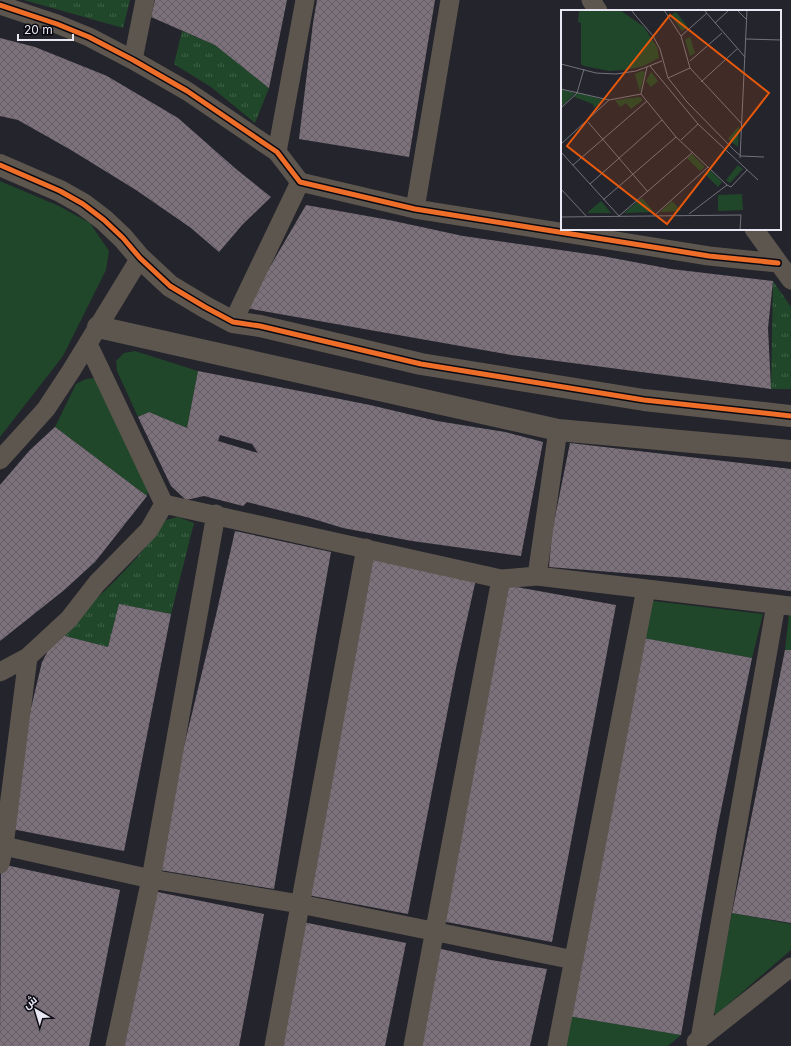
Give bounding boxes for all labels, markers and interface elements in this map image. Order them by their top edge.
inset map [561,10,781,230]
scale bar [18,16,73,42]
text: 20 m [24,22,53,37]
north arrow [16,990,56,1030]
text: ش [20,992,40,1012]

